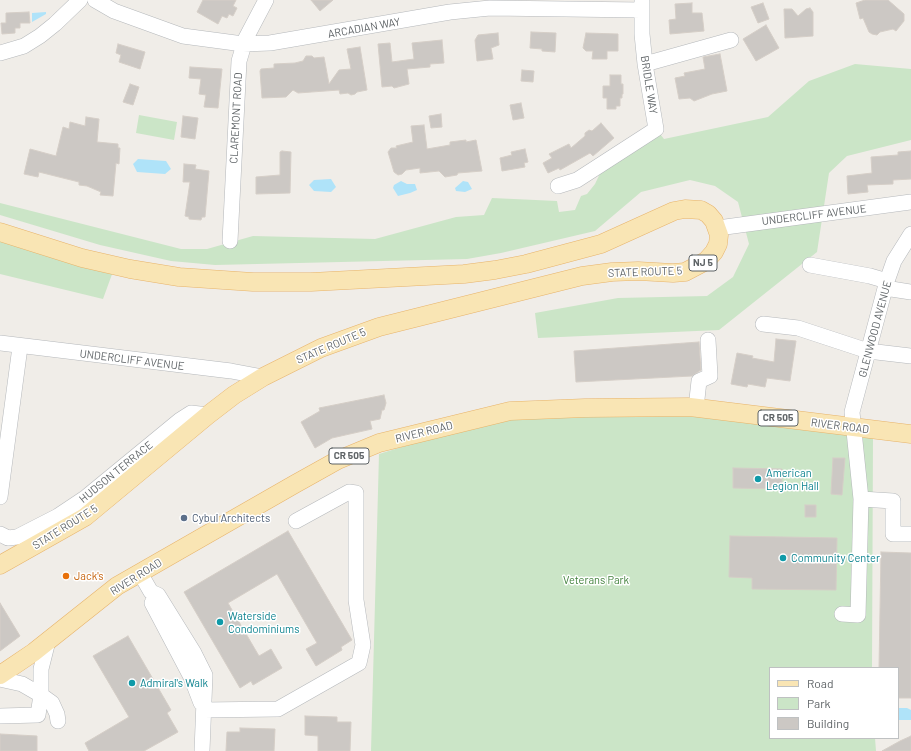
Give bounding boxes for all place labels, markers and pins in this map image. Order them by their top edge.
place label: American Legion Hall [766,466,819,492]
marker: American Legion Hall [753,474,763,484]
place label: Cybul Architects [192,511,270,525]
marker: Cybul Architects [179,513,189,523]
place label: Community Center [791,551,880,565]
marker: Community Center [778,553,788,563]
place label: Jack's [74,569,104,583]
marker: Jack's [61,571,71,581]
place label: Waterside Condominiums [228,609,299,635]
marker: Waterside Condominiums [215,617,225,627]
place label: Admiral's Walk [140,676,208,690]
marker: Admiral's Walk [127,678,137,688]

